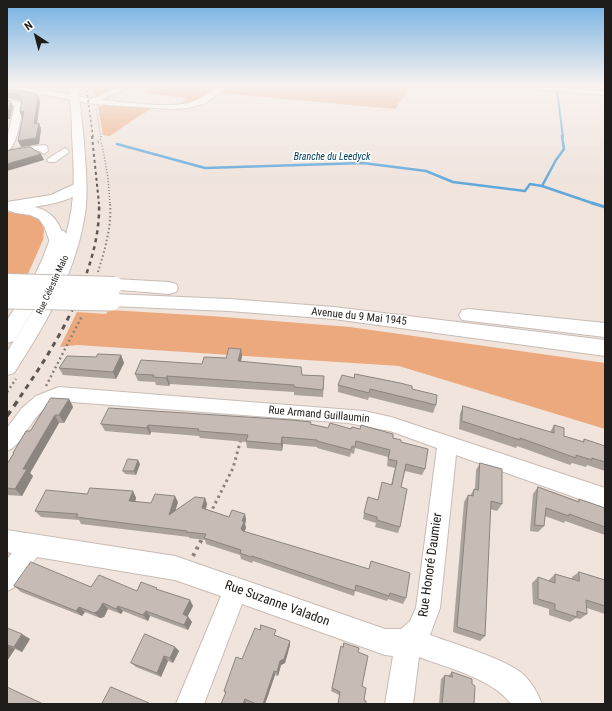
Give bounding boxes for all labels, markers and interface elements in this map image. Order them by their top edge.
north arrow [16,16,56,56]
text: N [22,19,35,33]
water label: Branche du Leedyck [294,151,370,163]
street label: Rue Célestin Malo [35,254,71,316]
street label: Avenue du 9 Mai 1945 [311,305,407,329]
street label: Rue Armand Guillaumin [268,404,370,426]
street label: Rue Honoré Daumier [416,512,446,618]
street label: Rue Suzanne Valadon [222,578,332,630]

